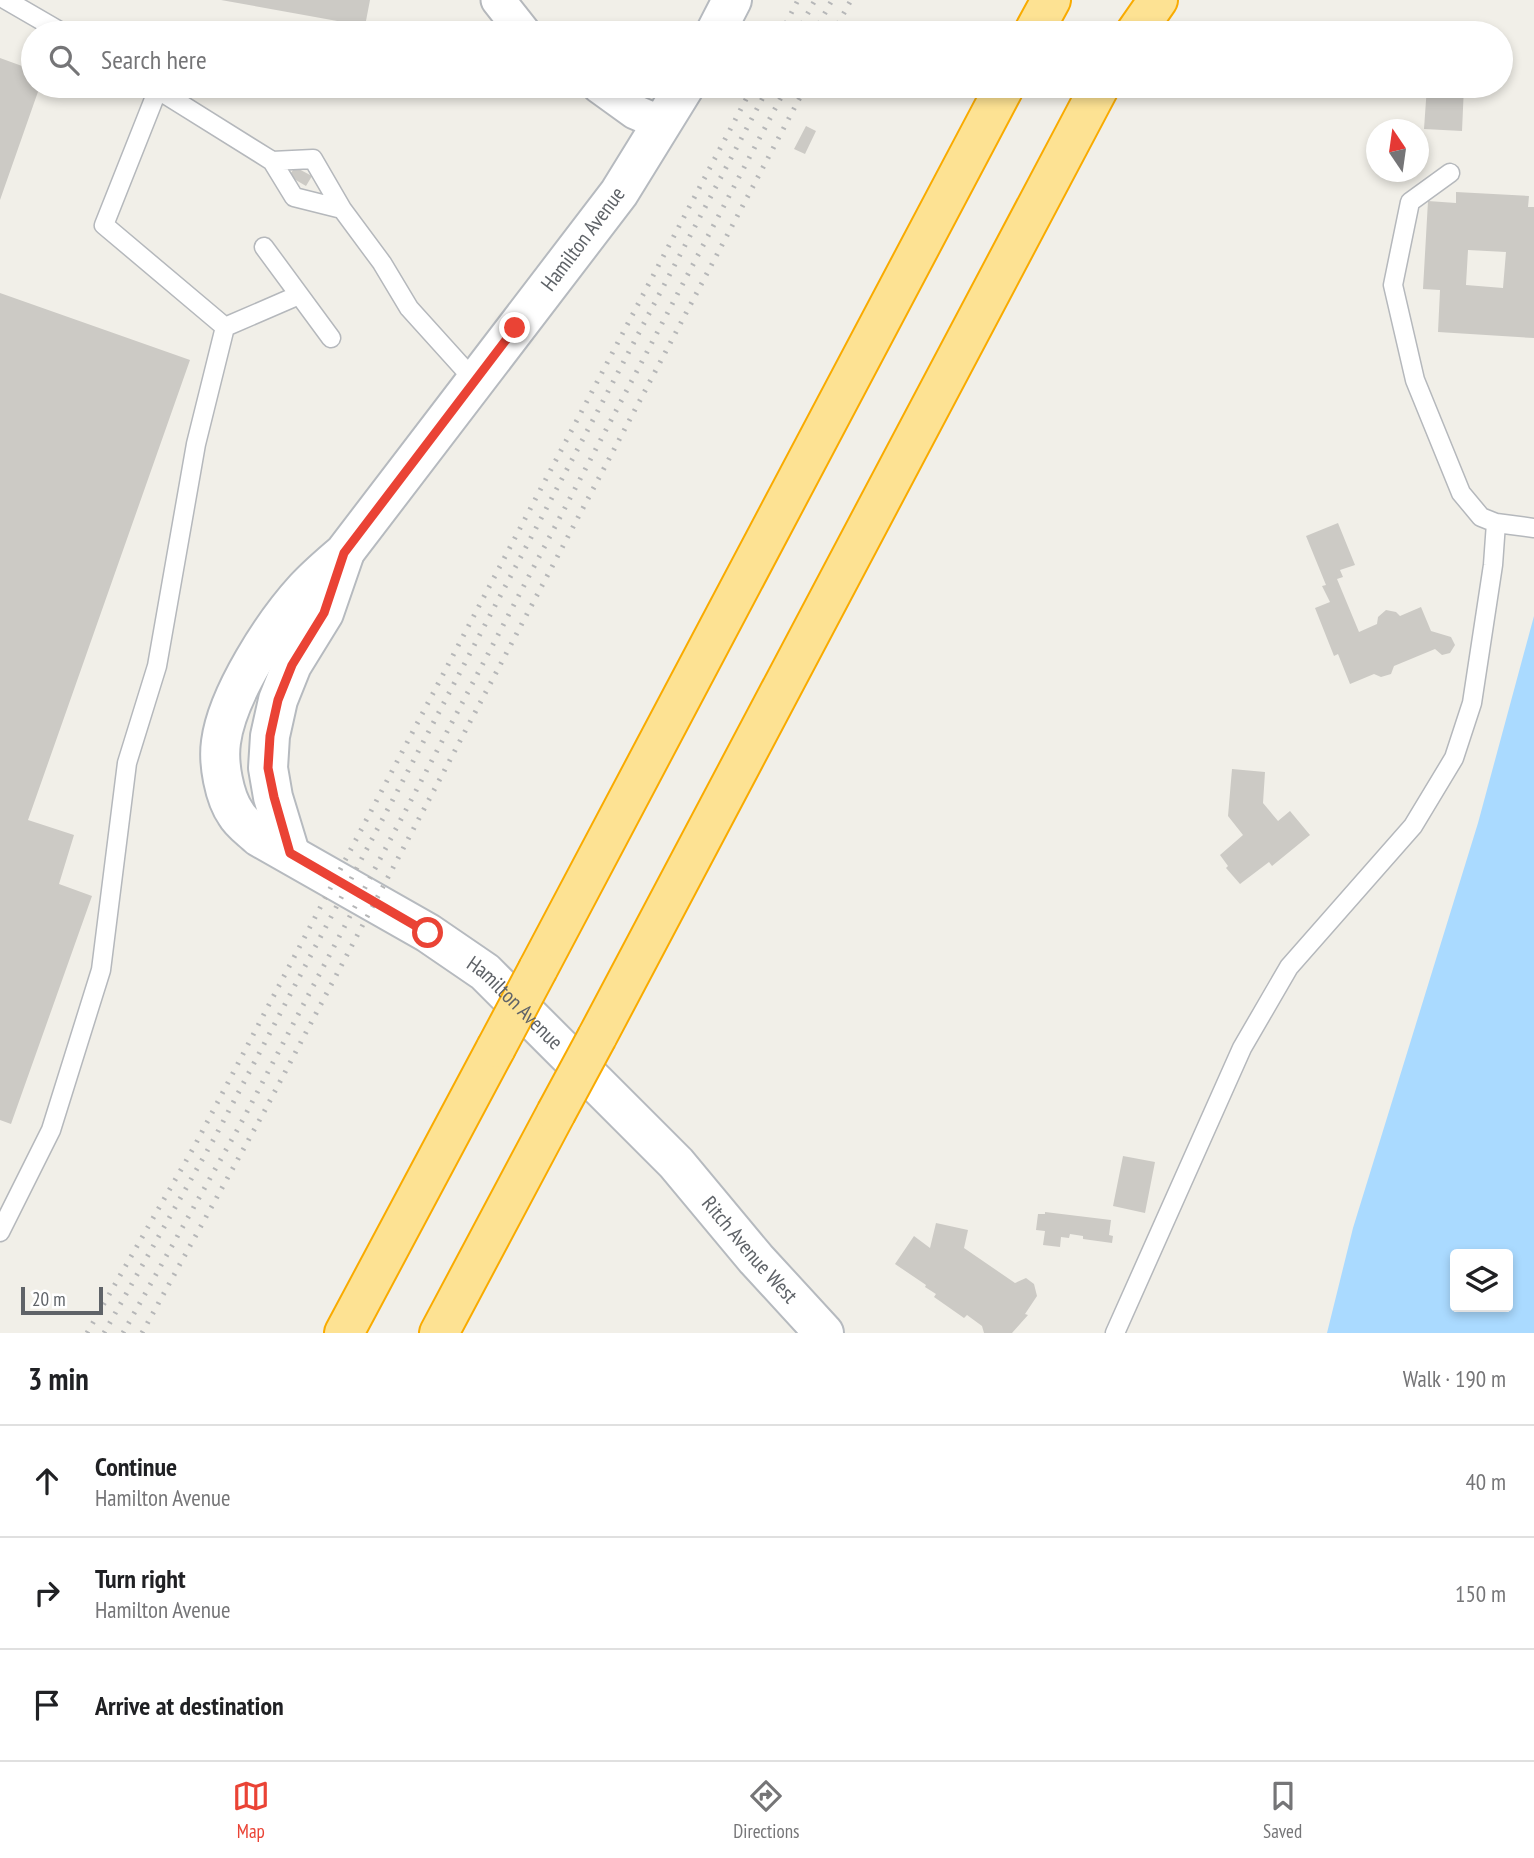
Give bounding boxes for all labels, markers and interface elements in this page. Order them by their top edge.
search box [21,21,1513,98]
icon: search [45,41,83,79]
text: Search here [101,43,207,76]
north arrow [1366,119,1429,182]
street label: Hamilton Avenue [535,181,631,296]
route end [499,312,530,343]
route start [412,917,443,948]
street label: Hamilton Avenue [462,950,569,1055]
street label: Ritch Avenue West [696,1190,804,1309]
map controls [1450,1249,1513,1312]
button: layers [1450,1249,1513,1312]
scale bar [21,1284,103,1316]
text: 20 m [32,1287,66,1311]
text: 3 min [28,1359,89,1398]
text: Walk · 190 m [1403,1364,1506,1393]
text: Continue [95,1450,177,1483]
icon: ahead [28,1462,66,1500]
text: 40 m [1465,1467,1506,1496]
text: Hamilton Avenue [95,1483,230,1512]
text: Turn right [95,1562,186,1595]
icon: right [28,1574,66,1612]
text: 150 m [1455,1579,1506,1608]
text: Hamilton Avenue [95,1595,230,1624]
icon: arrive [28,1686,66,1724]
text: Arrive at destination [95,1689,284,1722]
tab: Map [232,1777,270,1843]
tab: Directions [733,1777,799,1843]
tab: Saved [1263,1777,1302,1843]

